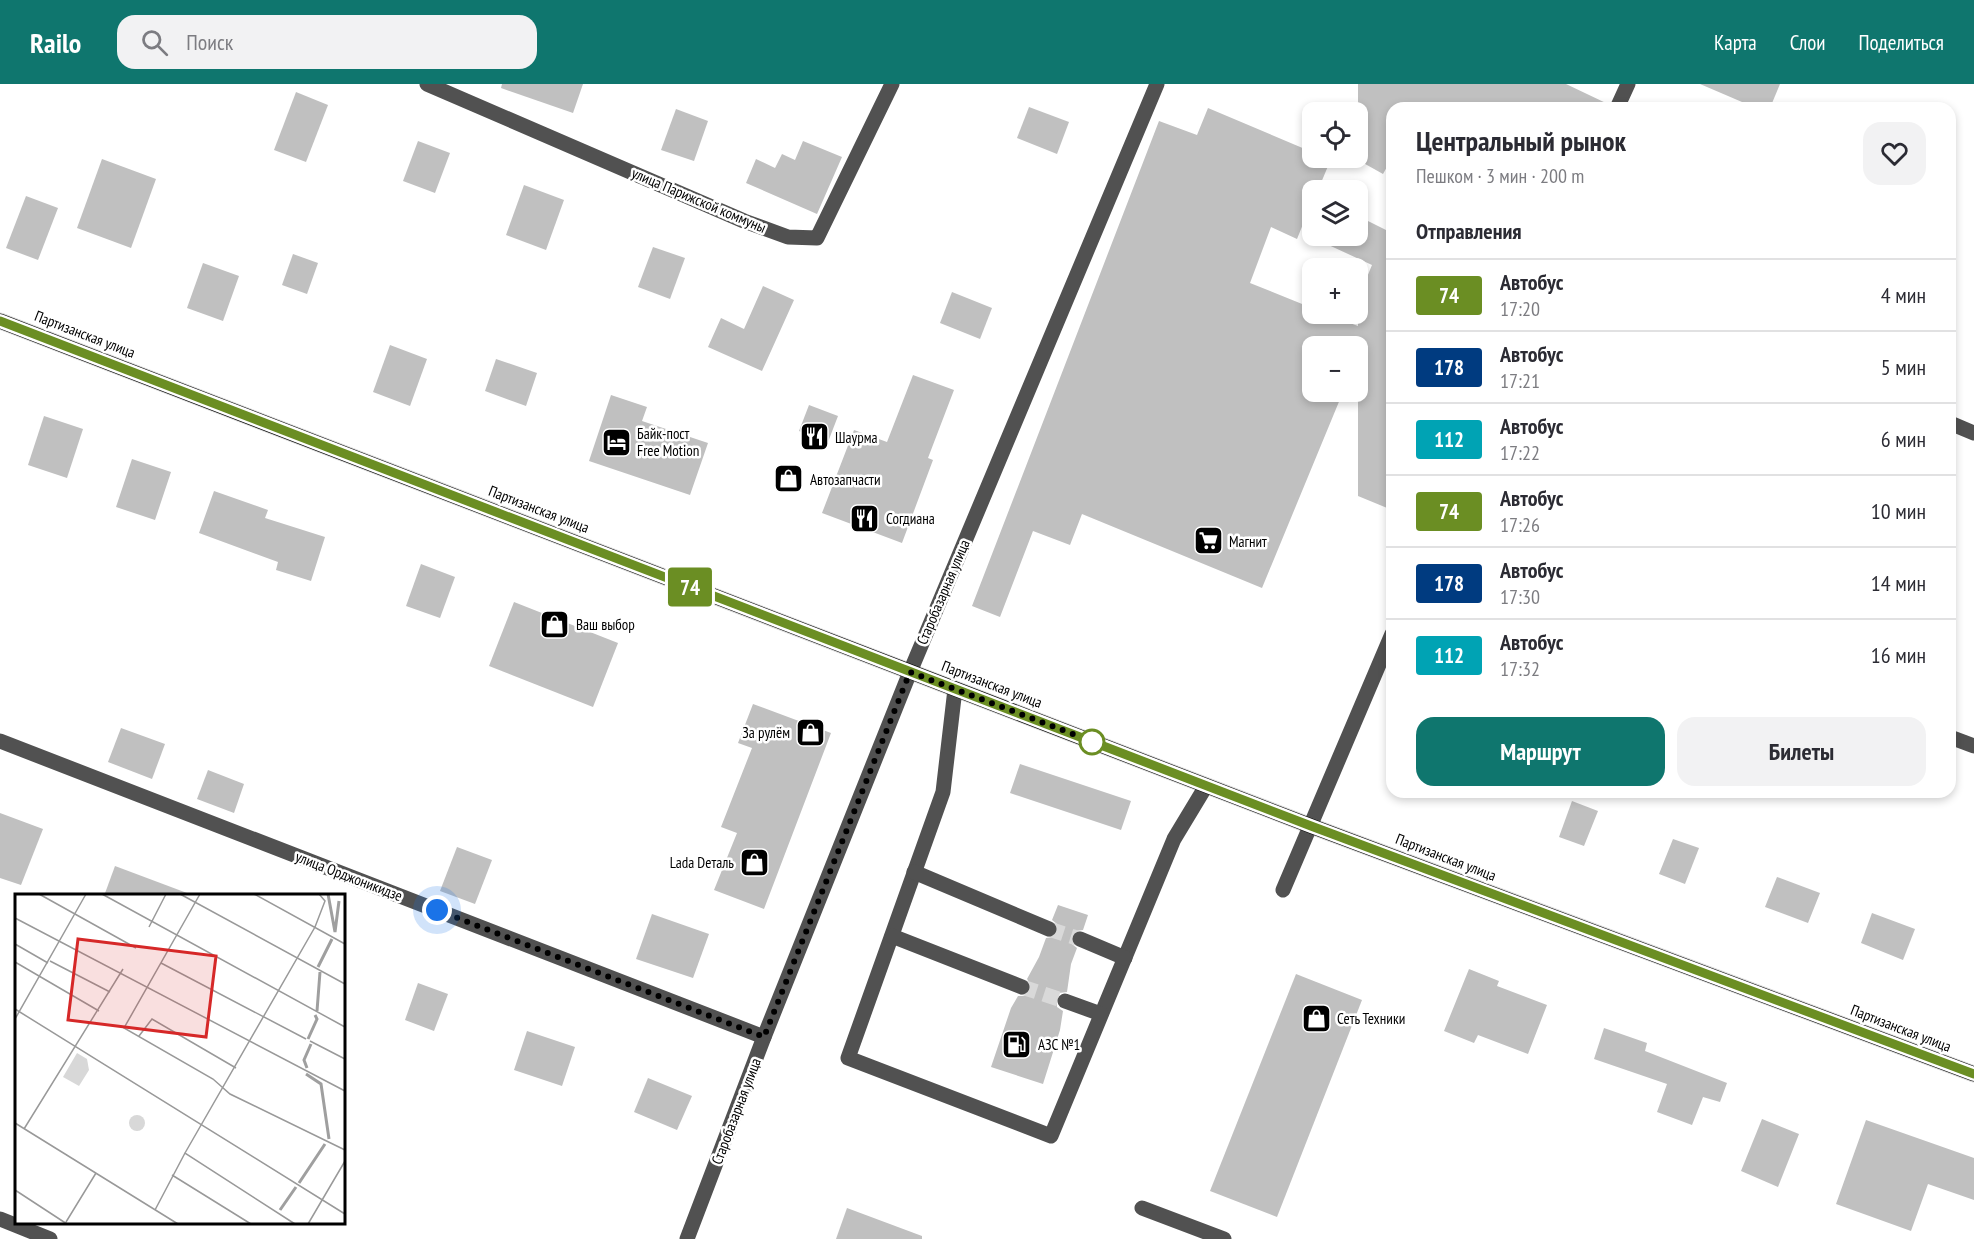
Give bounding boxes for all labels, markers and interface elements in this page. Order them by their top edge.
search box [117,15,537,69]
text: Railo [30,24,81,61]
icon: search [138,26,171,59]
text: Поиск [186,28,233,56]
text: Карта [1714,29,1757,56]
text: Слои [1790,29,1825,56]
text: Поделиться [1858,29,1944,56]
map controls [1302,102,1368,402]
button: locate [1302,102,1368,168]
text: Центральный рынок [1416,122,1626,159]
button: heart [1863,122,1926,185]
street label: улица Парижской коммуны [629,163,769,237]
text: Пешком · 3 мин · 200 m [1416,163,1584,189]
button: layers [1302,180,1368,246]
text: Отправления [1416,217,1522,245]
button: + [1302,258,1368,324]
text: Автобус [1500,268,1563,296]
text: 4 мин [1881,281,1926,309]
text: 74 [1439,282,1459,309]
text: 17:20 [1500,296,1540,322]
street label: Партизанская улица [32,306,138,362]
button: − [1302,336,1368,402]
text: Автобус [1500,340,1563,368]
text: 5 мин [1881,353,1926,381]
text: 178 [1434,354,1464,381]
text: 17:21 [1500,368,1540,394]
text: Автобус [1500,412,1563,440]
restaurant icon: Шаурма [798,421,830,453]
place label: Байк-пост Free Motion [637,424,699,460]
text: 6 мин [1881,425,1926,453]
hotel icon: Байк-пост Free Motion [600,426,632,458]
text: 112 [1434,426,1464,453]
place label: Шаурма [835,428,877,447]
text: 17:22 [1500,440,1540,466]
shop icon: Автозапчасти [773,463,805,495]
place label: Автозапчасти [810,470,880,489]
street label: Партизанская улица [486,481,592,537]
text: Автобус [1500,484,1563,512]
text: 10 мин [1871,497,1926,525]
text: 74 [1439,498,1459,525]
restaurant icon: Согдиана [849,502,881,534]
place label: Согдиана [886,509,935,528]
text: 17:26 [1500,512,1540,538]
supermarket icon: Магнит [1192,525,1224,557]
place label: Магнит [1229,532,1267,551]
street label: Старобазарная улица [912,537,974,647]
text: Автобус [1500,556,1563,584]
line badge: 74 [663,568,717,606]
text: 14 мин [1871,569,1926,597]
text: 178 [1434,570,1464,597]
text: 74 [680,574,700,601]
text: 17:30 [1500,584,1540,610]
shop icon: Ваш выбор [539,608,571,640]
place label: Ваш выбор [576,615,635,634]
text: Автобус [1500,628,1563,656]
text: 16 мин [1871,641,1926,669]
text: 112 [1434,642,1464,669]
street label: Партизанская улица [939,656,1045,712]
text: 17:32 [1500,656,1540,682]
shop icon: За рулём [795,716,827,748]
button: Маршрут [1416,717,1665,786]
button: Билеты [1677,717,1926,786]
place label: За рулём [742,723,790,742]
unlabelled marker [1079,729,1105,755]
street label: Партизанская улица [1393,829,1499,885]
shop icon: Lada Dеталь [739,846,771,878]
street label: улица Орджоникидзе [293,847,405,905]
place label: Lada Dеталь [670,853,734,872]
inset map [15,894,345,1224]
your location [422,895,452,925]
street label: Партизанская улица [1848,1000,1954,1056]
shop icon: Сеть Техники [1300,1002,1332,1034]
place label: Сеть Техники [1337,1009,1405,1028]
fuel station icon: АЗС №1 [1001,1028,1033,1060]
place label: АЗС №1 [1038,1035,1080,1054]
street label: Старобазарная улица [707,1055,765,1167]

